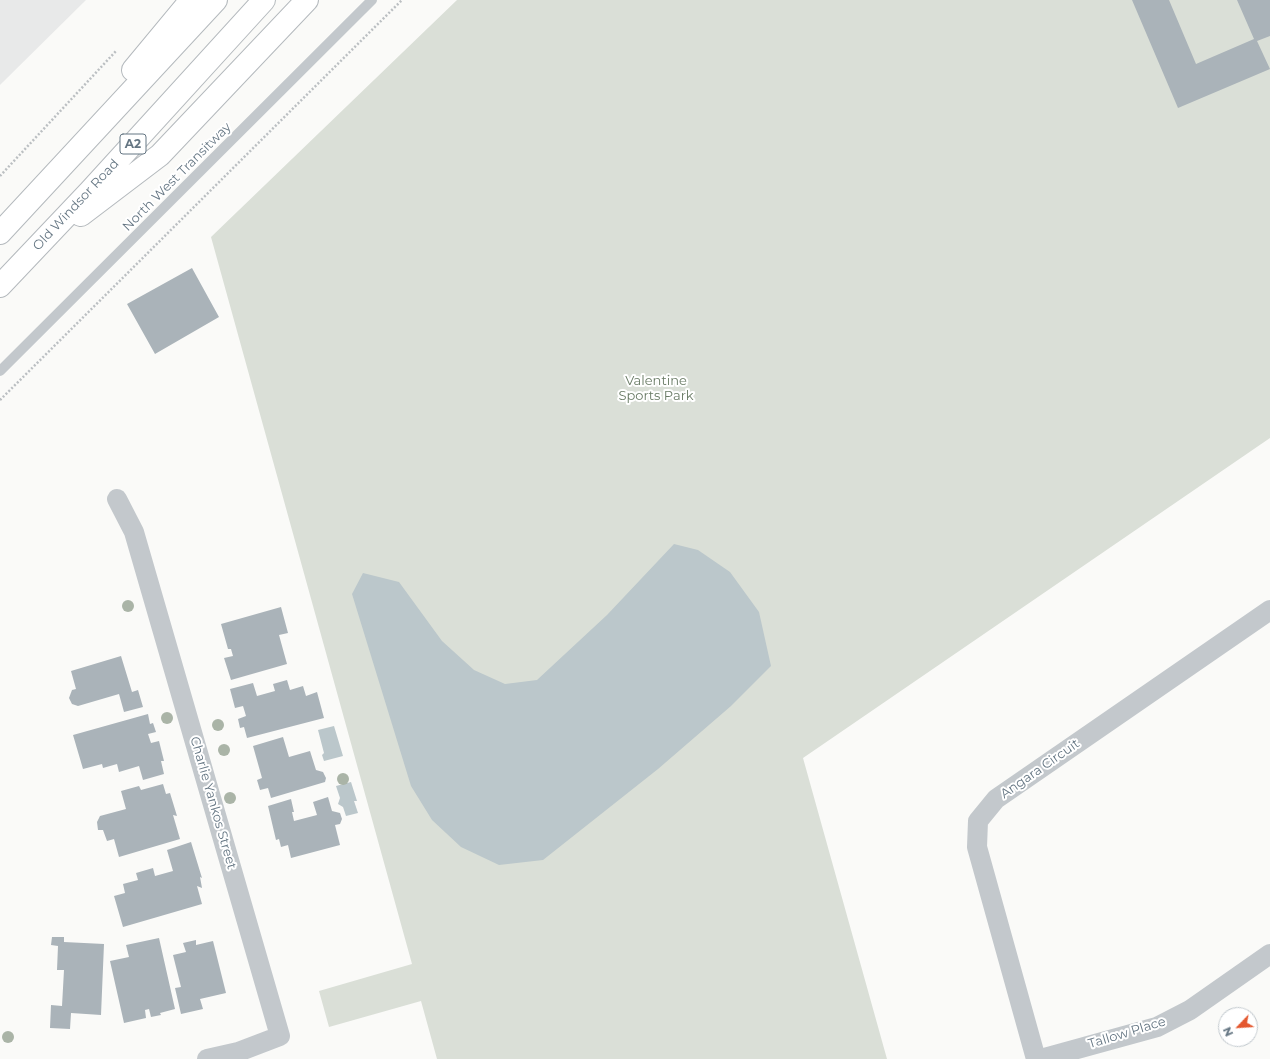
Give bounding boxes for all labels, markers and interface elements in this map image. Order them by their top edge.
street label: North West Transitway [119,119,235,235]
road number: A2 [120,134,146,154]
street label: Old Windsor Road [30,156,122,254]
park label: Valentine Sports Park [618,373,694,404]
street label: Charlie Yankos Street [187,735,239,871]
street label: Angara Circuit [997,736,1083,802]
north arrow [1218,1007,1258,1047]
street label: Tallow Place [1086,1014,1168,1052]
text: N [1220,1025,1236,1039]

